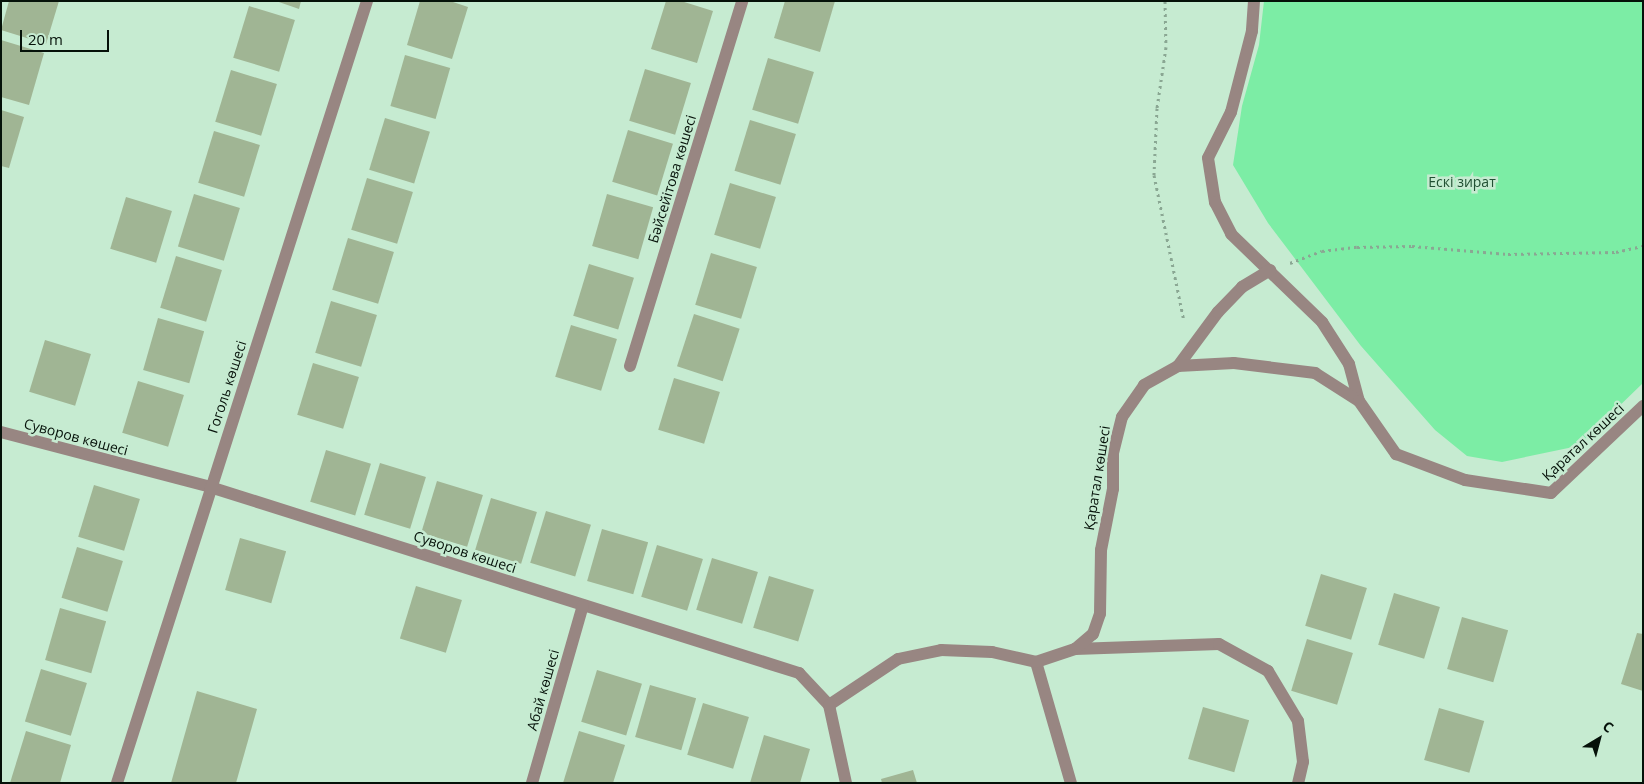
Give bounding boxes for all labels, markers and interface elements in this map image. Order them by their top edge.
scale bar [22,20,111,52]
text: 20 m [28,29,63,49]
street label: Бәйсейітова көшесі [645,113,699,245]
park label: Ескі зират [1428,174,1496,190]
street label: Гоголь көшесі [204,339,250,435]
street label: Қаратал көшесі [1539,400,1627,484]
street label: Суворов көшесі [22,415,130,459]
street label: Қаратал көшесі [1080,425,1114,531]
street label: Суворов көшесі [411,527,519,577]
street label: Абай көшесі [523,647,563,733]
north arrow [1574,714,1624,764]
text: С [1599,716,1618,737]

